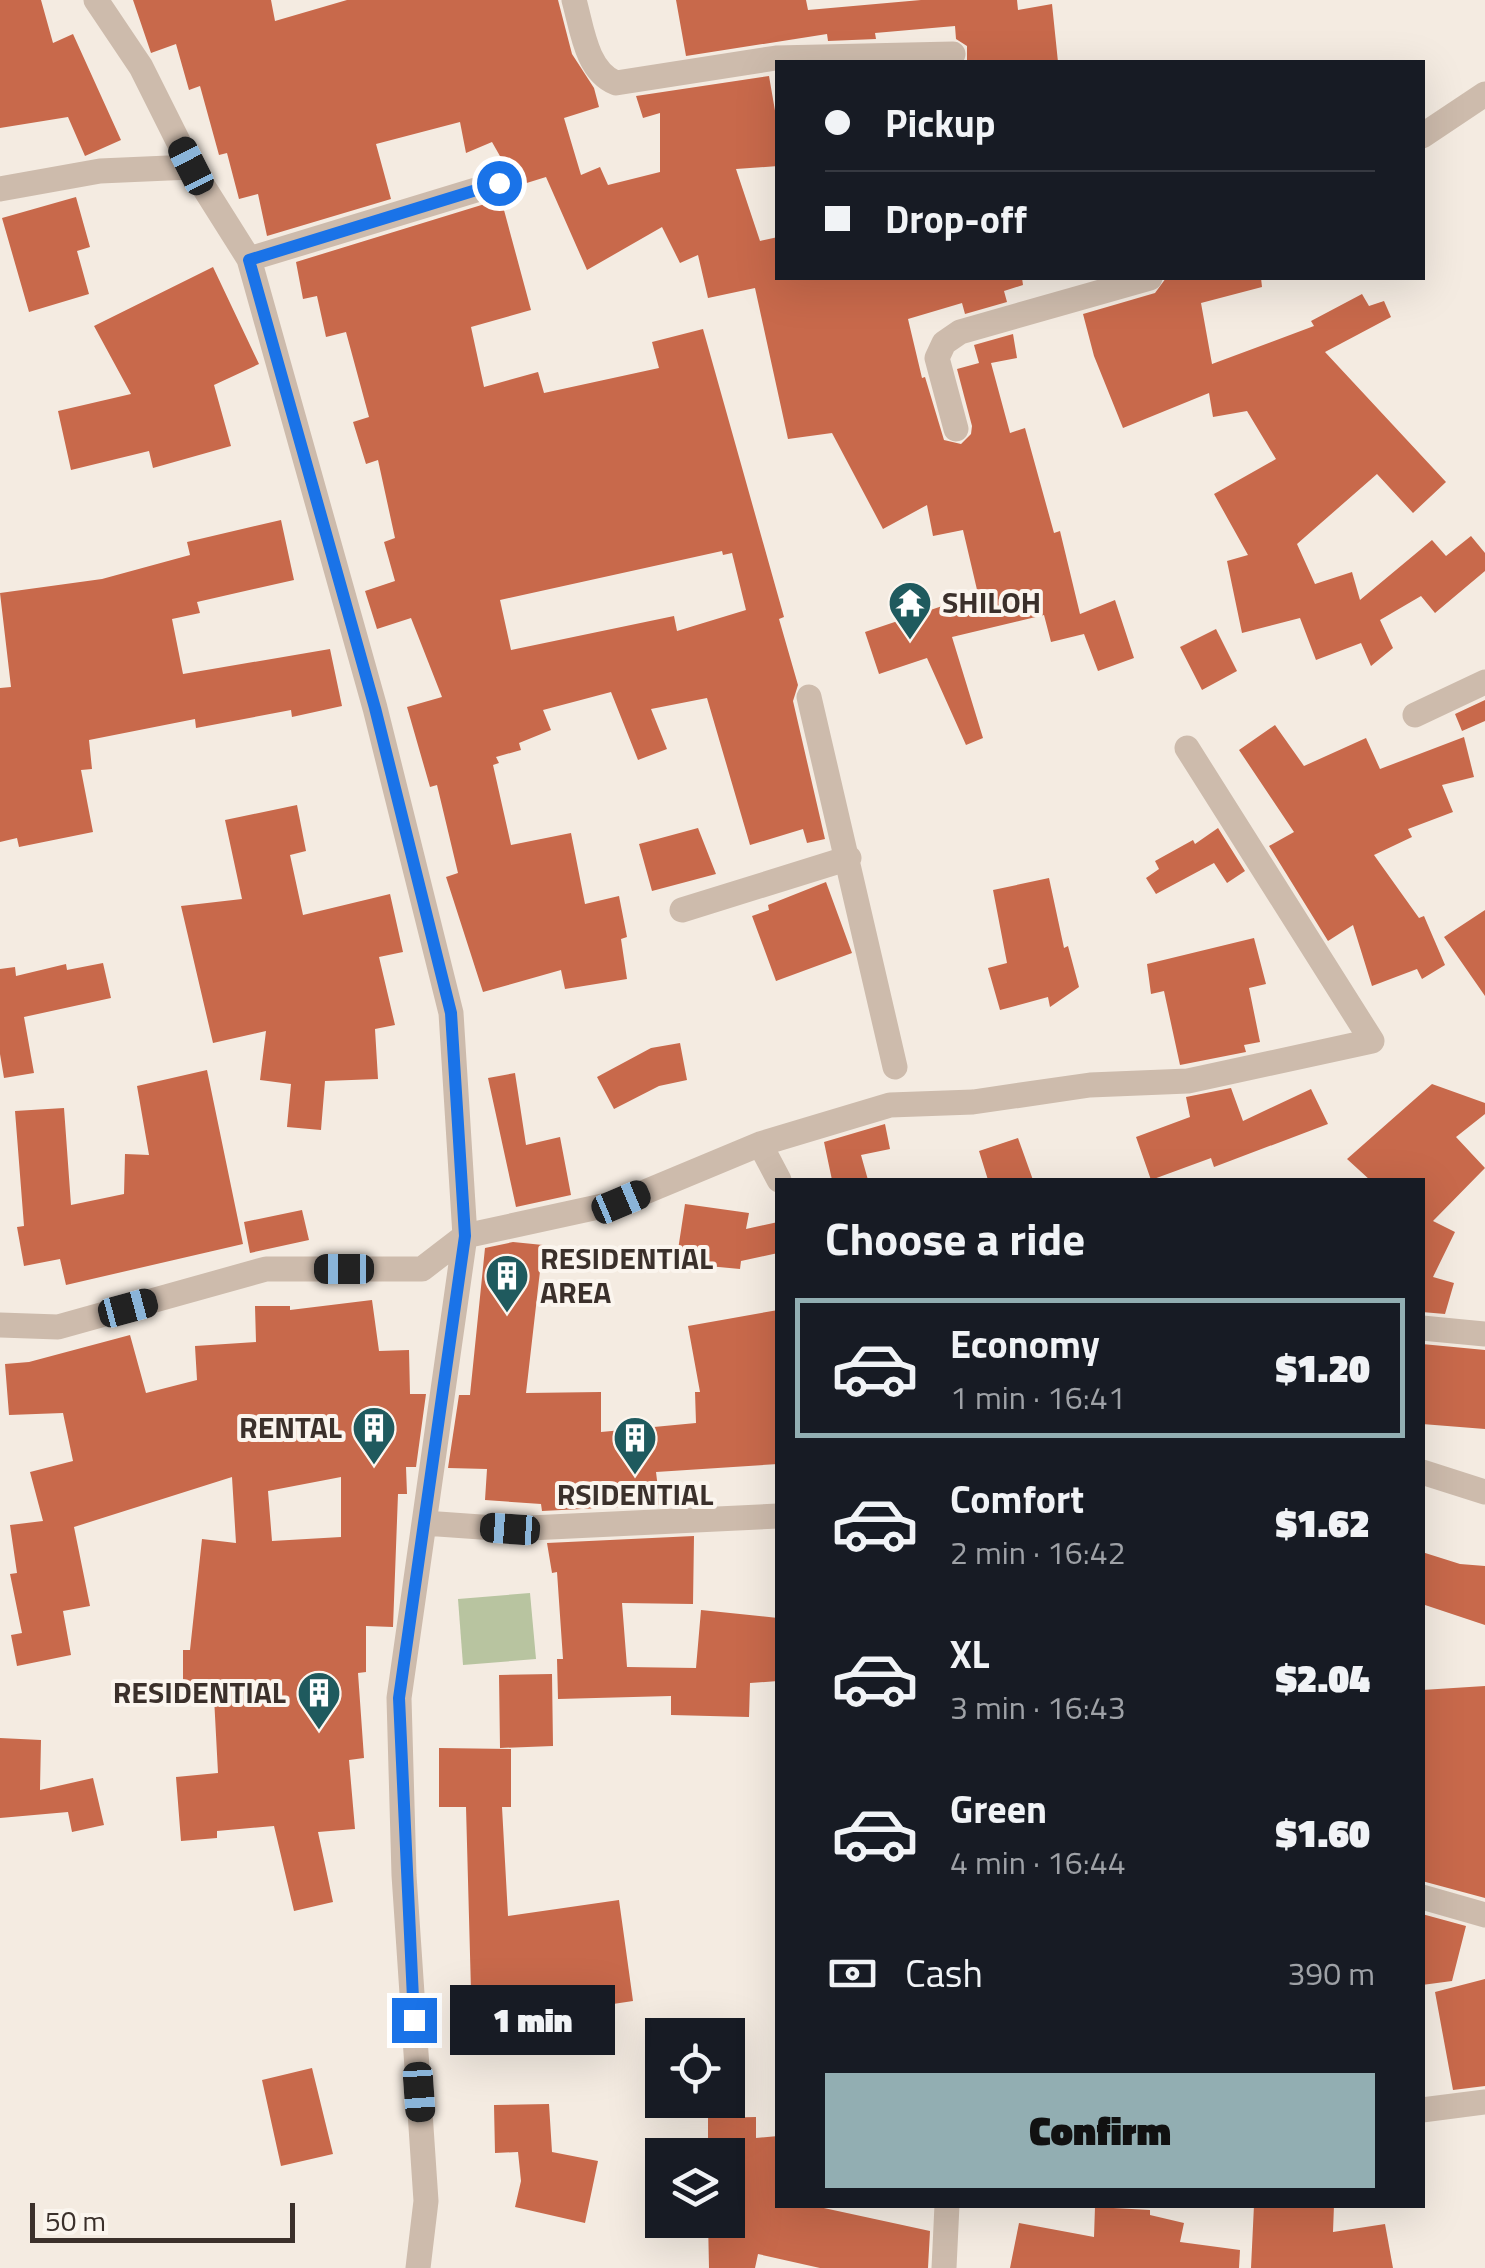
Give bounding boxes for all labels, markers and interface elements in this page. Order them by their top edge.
text: Pickup [885,94,995,152]
car [164,132,218,200]
route start [477,161,522,206]
text: Drop-off [885,190,1027,248]
place label: SHILOH [942,579,1041,625]
temple icon: SHILOH [887,580,933,641]
car [588,1176,654,1228]
text: Choose a ride [825,1204,1085,1272]
place label: RESIDENTIAL AREA [540,1235,713,1315]
building icon: RESIDENTIAL AREA [484,1253,530,1314]
car [314,1254,374,1284]
car [95,1286,161,1330]
text: Economy [950,1315,1100,1373]
icon: car [830,1323,920,1413]
text: $1.20 [1276,1339,1370,1397]
text: 1 min · 16:41 [950,1373,1126,1421]
place label: RENTAL [239,1404,342,1450]
building icon: RENTAL [351,1405,397,1466]
building icon: RSIDENTIAL [612,1415,658,1476]
text: Comfort [950,1470,1084,1528]
place label: RSIDENTIAL [557,1471,713,1517]
icon: car [830,1478,920,1568]
text: $1.62 [1276,1494,1370,1552]
car [479,1512,541,1546]
text: 2 min · 16:42 [950,1528,1126,1576]
text: XL [950,1625,990,1683]
icon: car [830,1633,920,1723]
text: $2.04 [1276,1649,1370,1707]
place label: RESIDENTIAL [113,1669,286,1715]
building icon: RESIDENTIAL [296,1670,342,1731]
text: 3 min · 16:43 [950,1683,1126,1731]
text: Green [950,1780,1047,1838]
icon: car [830,1788,920,1878]
text: $1.60 [1276,1804,1370,1862]
text: 4 min · 16:44 [950,1838,1126,1886]
text: Cash [905,1944,983,2002]
icon: cash [825,1946,880,2001]
text: 390 m [1287,1949,1375,1997]
callout: 1 min [449,1985,614,2055]
text: 1 min [493,1996,572,2044]
route end [392,1998,437,2043]
map controls [645,2018,745,2238]
button: locate [645,2018,745,2118]
car [402,2061,436,2123]
button: Confirm [825,2073,1375,2188]
button: layers [645,2138,745,2238]
scale bar [30,2198,295,2242]
text: 50 m [45,2199,106,2242]

